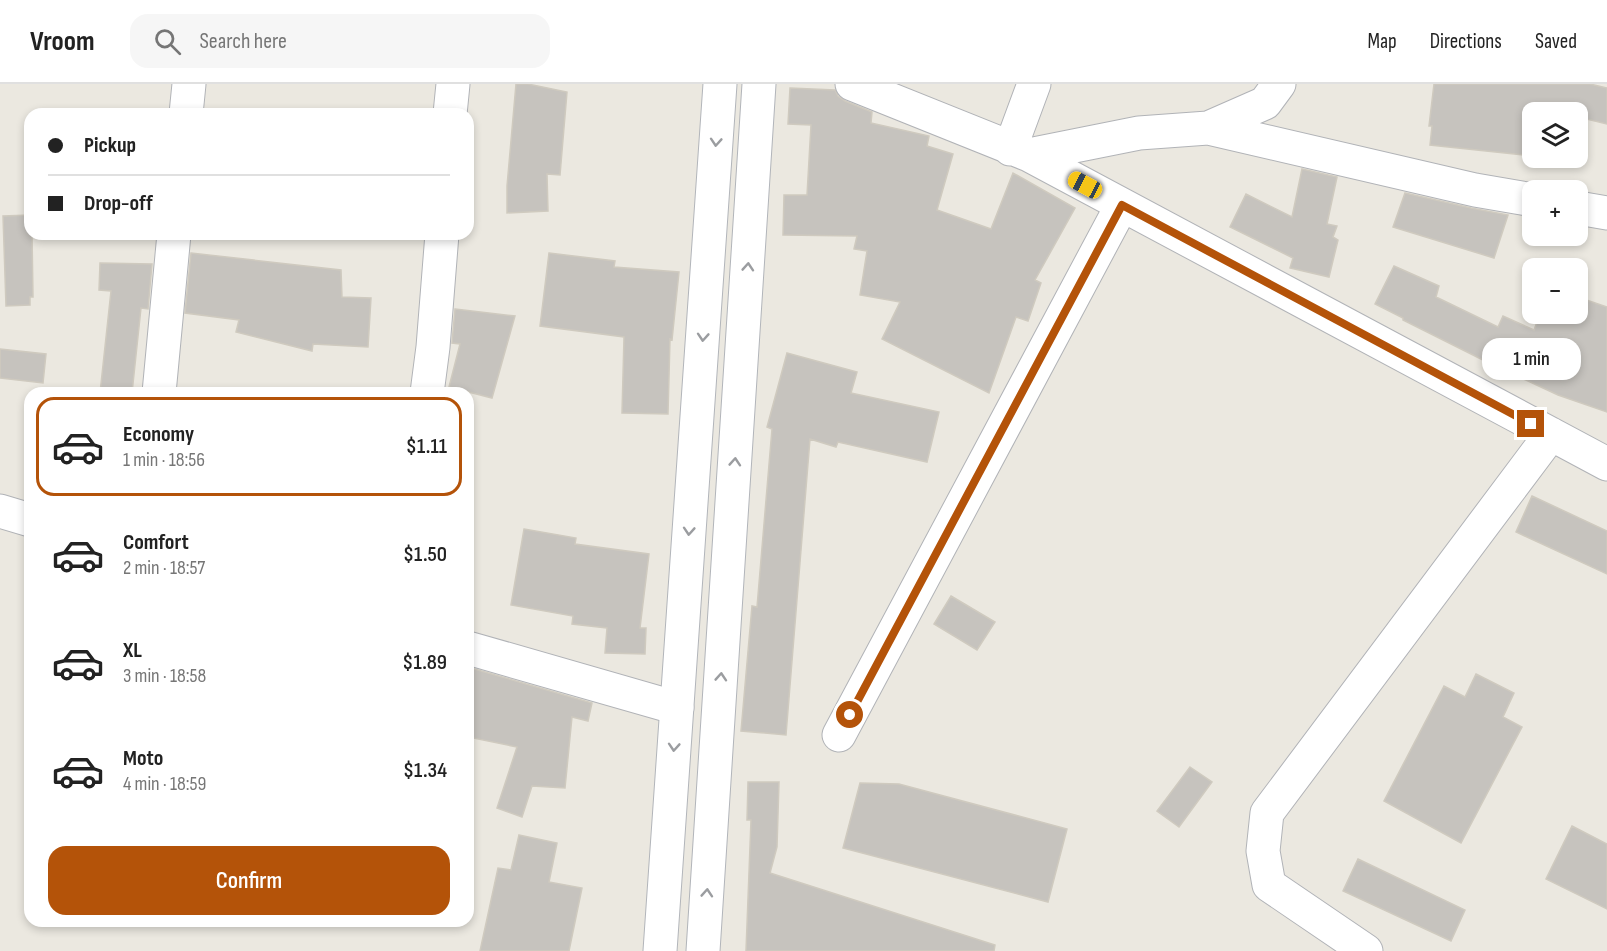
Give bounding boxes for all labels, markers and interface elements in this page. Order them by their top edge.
search box [130,14,550,68]
text: Vroom [30,25,94,58]
icon: search [151,25,184,58]
text: Search here [199,28,287,55]
text: Map [1367,29,1397,54]
text: Directions [1430,29,1502,54]
text: Saved [1535,29,1577,54]
map controls [1522,102,1588,324]
button: layers [1522,102,1588,168]
text: Pickup [84,132,136,159]
one-way arrow [710,138,723,147]
car [1065,169,1105,201]
button: + [1522,180,1588,246]
text: Drop-off [84,190,153,217]
button: − [1522,258,1588,324]
one-way arrow [741,262,754,271]
one-way arrow [696,332,709,341]
callout: 1 min [1482,337,1580,379]
text: 1 min [1513,347,1550,371]
route end [1517,410,1544,437]
icon: car [51,420,105,474]
text: Economy [123,421,194,448]
text: $1.11 [406,433,447,460]
text: 1 min · 18:56 [123,448,205,472]
one-way arrow [728,457,741,466]
one-way arrow [683,527,696,536]
icon: car [51,528,105,582]
text: Comfort [123,529,189,556]
text: $1.50 [403,541,447,568]
text: 2 min · 18:57 [123,556,205,580]
icon: car [51,636,105,690]
text: XL [123,637,142,664]
text: $1.89 [402,649,447,676]
text: 3 min · 18:58 [123,664,206,688]
one-way arrow [714,673,727,682]
route start [836,701,863,728]
one-way arrow [668,742,681,751]
icon: car [51,744,105,798]
text: Moto [123,745,163,772]
text: $1.34 [403,757,447,784]
text: 4 min · 18:59 [123,772,206,796]
button: Confirm [48,846,450,915]
one-way arrow [700,888,713,897]

